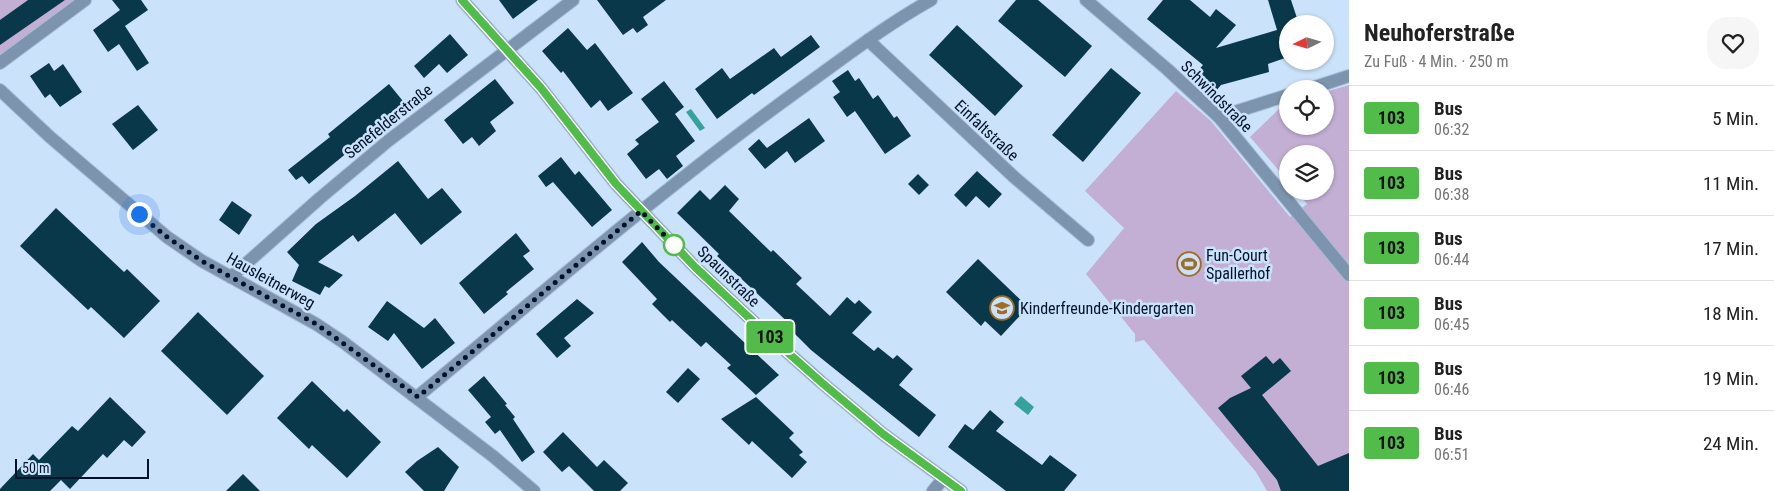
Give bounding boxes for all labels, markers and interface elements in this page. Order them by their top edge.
north arrow [1279,15,1334,70]
map controls [1279,15,1334,200]
button: heart [1707,17,1759,69]
text: Neuhoferstraße [1364,19,1515,47]
text: Zu Fuß · 4 Min. · 250 m [1364,52,1508,71]
street label: Schwindstraße [1177,57,1256,136]
street label: Senefelderstraße [341,80,436,163]
button: locate [1279,80,1334,135]
street label: Einfaltstraße [951,96,1023,165]
text: Bus [1434,97,1463,120]
text: 103 [1378,107,1405,128]
text: 5 Min. [1712,107,1759,130]
text: 06:32 [1434,120,1469,139]
button: layers [1279,145,1334,200]
text: Bus [1434,162,1463,185]
text: 103 [1378,172,1405,193]
text: 11 Min. [1703,172,1759,195]
text: 06:38 [1434,185,1469,204]
your location [127,202,152,227]
text: Bus [1434,227,1463,250]
unlabelled marker [663,234,685,256]
text: 103 [1378,237,1405,258]
text: 17 Min. [1703,237,1759,260]
street label: Spaunstraße [693,242,764,311]
place label: Fun-Court Spallerhof [1206,246,1270,283]
street label: Hausleitnerweg [223,248,318,313]
text: 06:44 [1434,250,1469,269]
sports icon: Fun-Court Spallerhof [1176,251,1202,277]
text: Bus [1434,292,1463,315]
school or university icon: Kinderfreunde-Kindergarten [989,295,1015,321]
place label: Kinderfreunde-Kindergarten [1020,299,1194,318]
text: 103 [1378,302,1405,323]
text: 18 Min. [1703,302,1759,325]
text: 06:45 [1434,315,1469,334]
line badge: 103 [741,321,799,353]
text: 103 [756,326,784,347]
text: Bus [1434,357,1463,380]
text: 103 [1378,367,1405,388]
text: 19 Min. [1703,367,1759,390]
text: 06:46 [1434,380,1469,399]
text: Bus [1434,422,1463,445]
text: 103 [1378,432,1405,453]
text: 24 Min. [1703,432,1759,455]
text: 06:51 [1434,445,1469,464]
scale bar [15,456,149,479]
text: 50 m [22,460,50,476]

